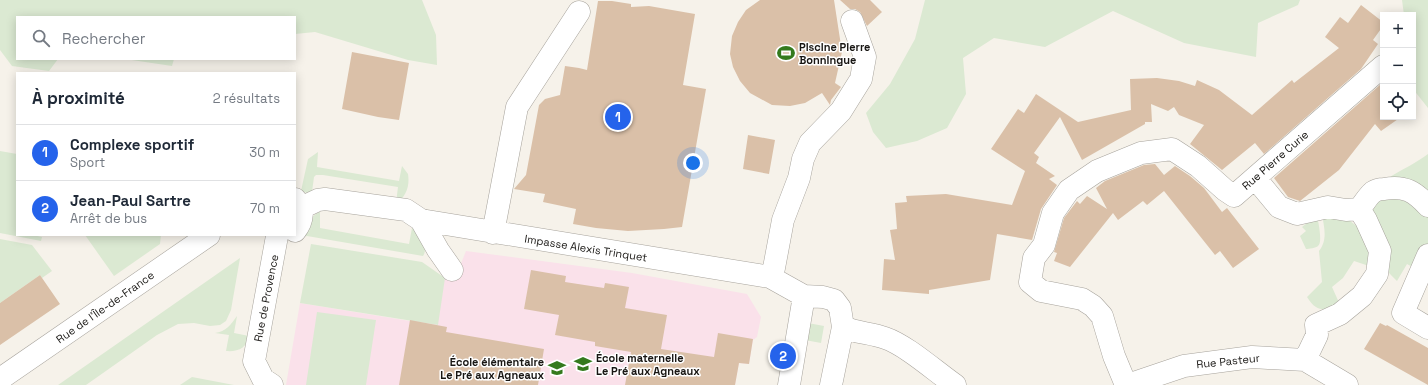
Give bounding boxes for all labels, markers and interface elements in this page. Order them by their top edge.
map controls [1380,12,1416,120]
button: + [1380,12,1416,48]
search box [16,16,296,60]
icon: search [30,27,52,49]
text: Rechercher [62,29,145,48]
place label: Piscine Pierre Bonningue [799,40,870,67]
sports icon: Piscine Pierre Bonningue [776,43,796,63]
button: − [1380,48,1416,84]
button: locate [1380,84,1416,120]
text: À proximité [32,87,125,109]
text: 2 résultats [213,90,280,107]
pin: 1 [605,102,631,132]
street label: Rue Pierre Curie [1239,127,1311,193]
text: Complexe sportif [70,135,194,154]
text: 1 [42,144,48,161]
text: 30 m [249,144,280,161]
your location [683,153,703,173]
text: Sport [70,154,105,171]
text: Jean-Paul Sartre [70,191,191,210]
text: 2 [41,200,49,217]
text: 70 m [250,200,280,217]
text: Arrêt de bus [70,210,147,227]
street label: Impasse Alexis Trinquet [524,231,648,265]
street label: Rue de Provence [251,253,281,343]
street label: Rue de l'Île-de-France [53,268,157,346]
pin: 2 [770,341,796,371]
place label: École maternelle Le Pré aux Agneaux [596,351,700,378]
street label: Rue Pasteur [1196,351,1260,371]
school or university icon: École maternelle Le Pré aux Agneaux [573,354,593,374]
place label: École élémentaire Le Pré aux Agneaux [440,355,544,382]
school or university icon: École élémentaire Le Pré aux Agneaux [547,358,567,378]

